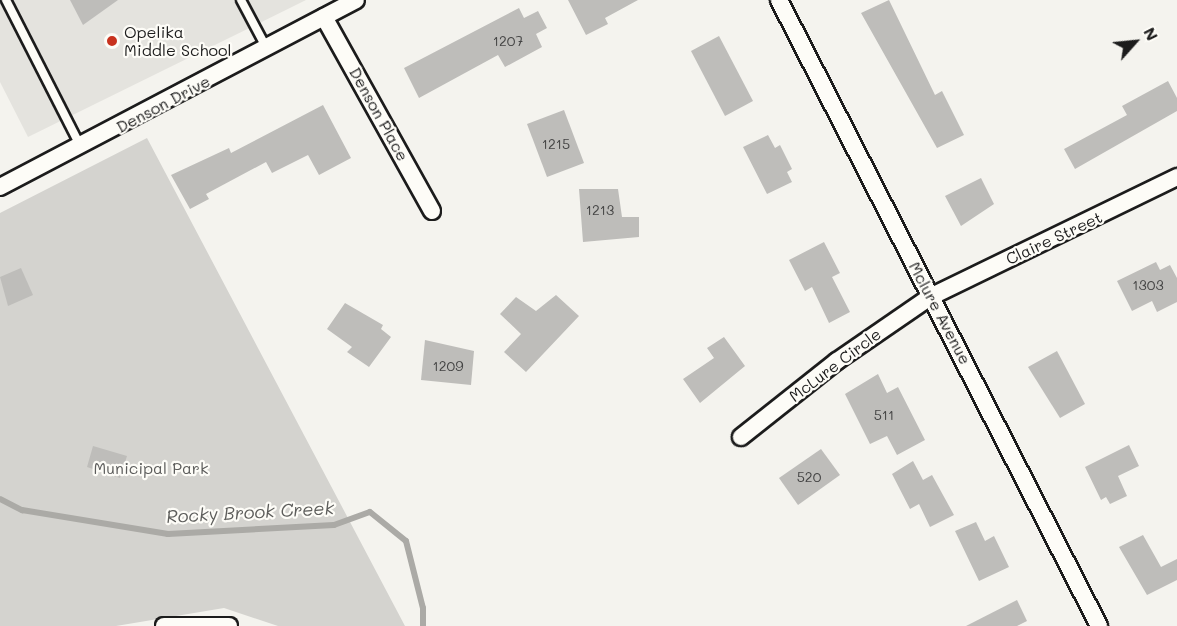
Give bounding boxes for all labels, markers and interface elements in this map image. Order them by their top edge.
north arrow [1105,12,1165,72]
place label: Opelika Middle School [124,22,231,60]
text: N [1139,23,1164,44]
house number: 1207 [493,33,523,49]
marker: Opelika Middle School [105,34,119,48]
street label: Denson Place [345,64,413,164]
street label: Denson Drive [113,71,213,137]
house number: 1215 [542,136,570,152]
house number: 1213 [586,202,614,218]
street label: Claire Street [1003,207,1105,269]
street label: Mclure Avenue [905,258,975,368]
house number: 1303 [1132,277,1164,293]
street label: McLure Circle [785,324,885,406]
house number: 1209 [433,358,463,374]
house number: 511 [874,407,894,423]
park label: Municipal Park [94,458,208,478]
house number: 520 [797,469,821,485]
water label: Rocky Brook Creek [165,497,335,527]

